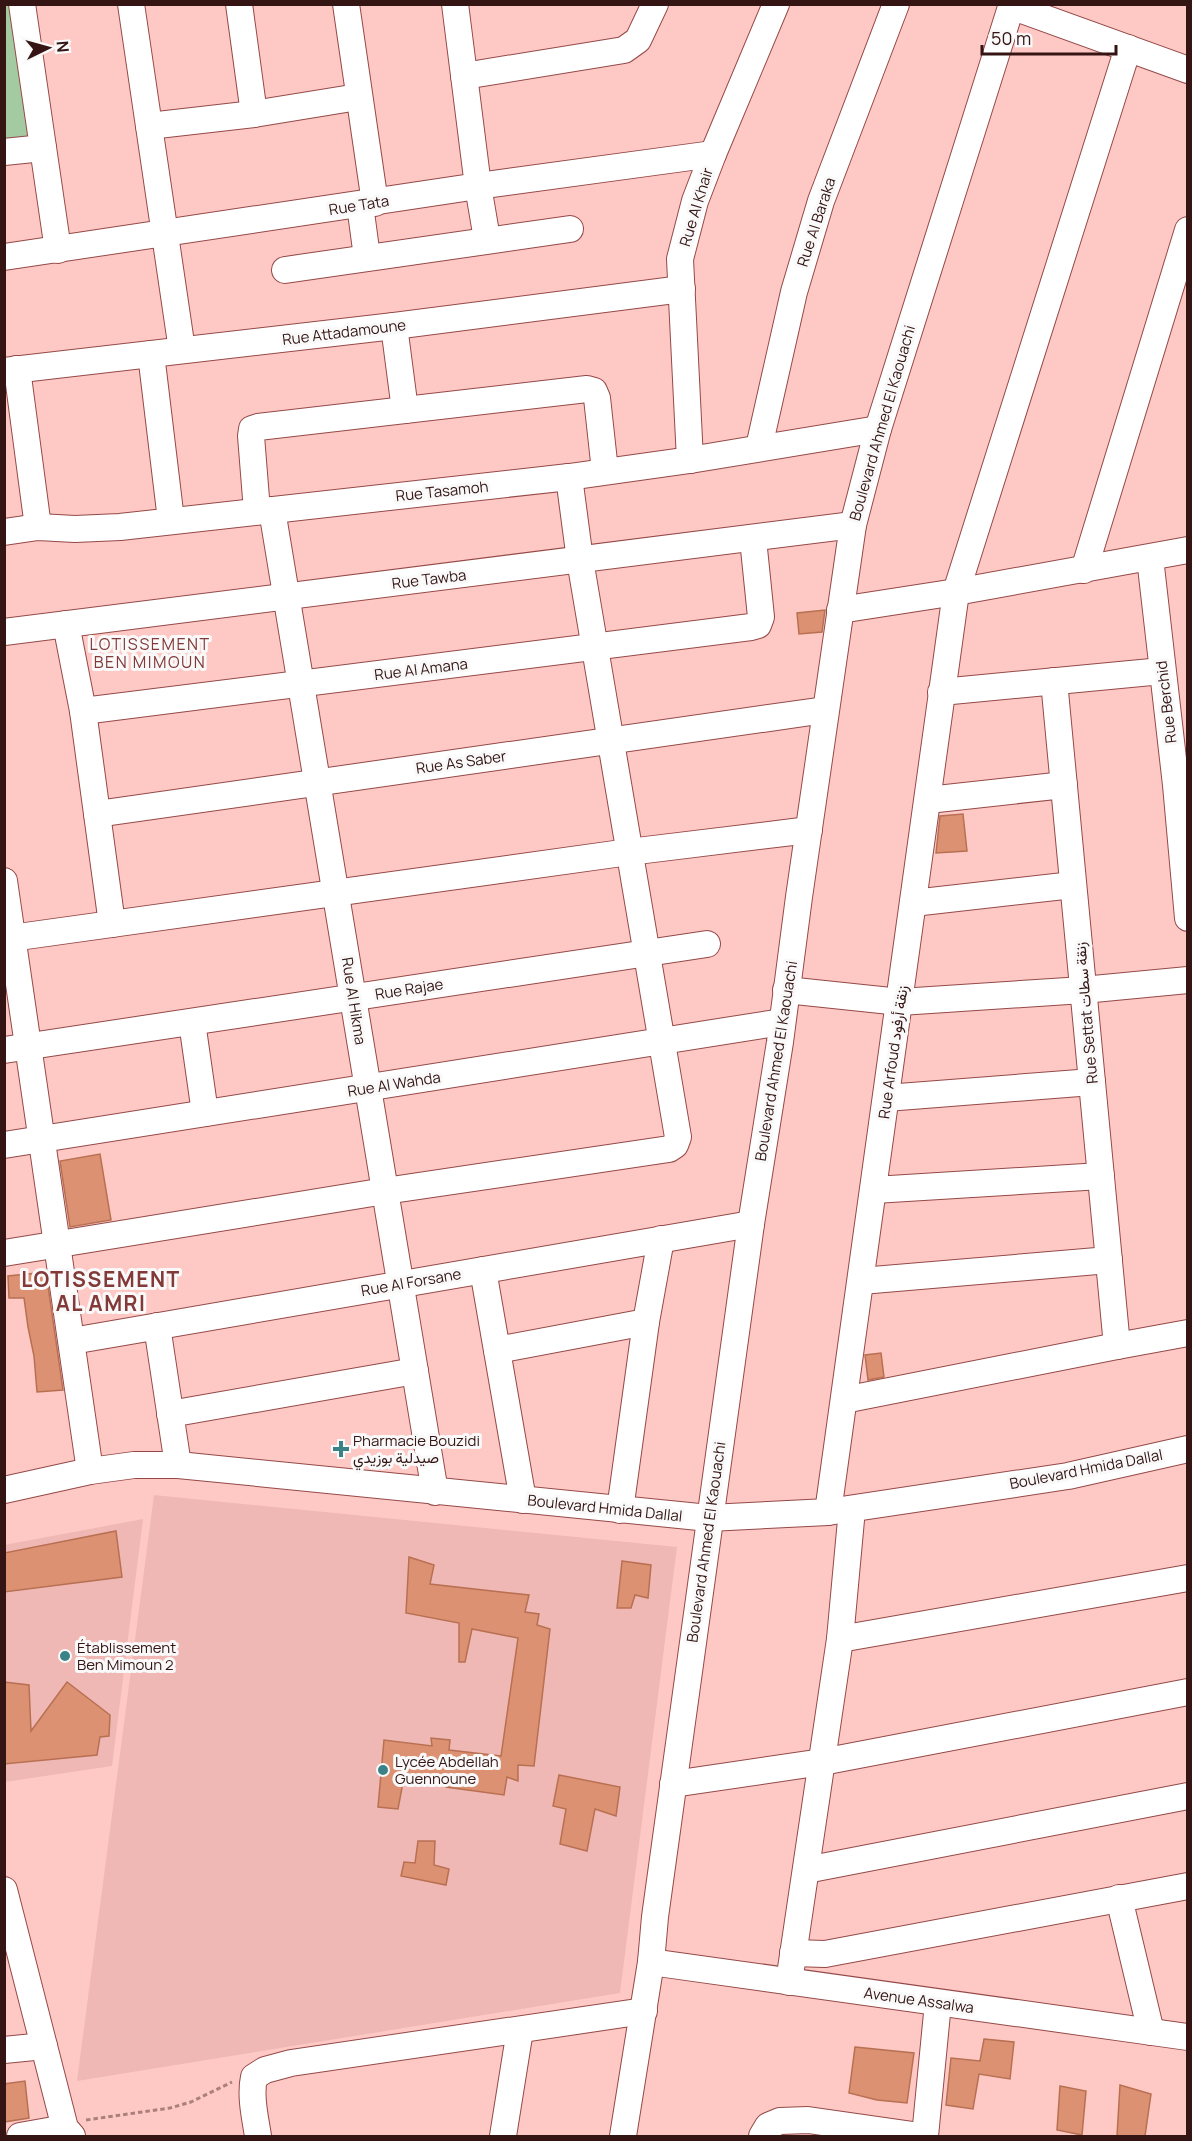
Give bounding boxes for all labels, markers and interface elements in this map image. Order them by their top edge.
north arrow [18,18,78,78]
scale bar [982,18,1116,56]
text: 50 m [991,26,1031,50]
text: N [51,40,74,53]
street label: Rue Al Khair [674,165,718,249]
street label: Rue Al Baraka [792,175,840,269]
street label: Rue Tata [327,190,391,220]
street label: Rue Attadamoune [281,314,407,350]
street label: Boulevard Ahmed El Kaouachi [844,323,920,523]
street label: Rue Tasamoh [395,476,489,506]
street label: Rue Tawba [391,564,467,594]
district label: LOTISSEMENT BEN MIMOUN [89,633,211,673]
street label: Rue Al Amana [373,653,469,685]
street label: Rue Berchid [1151,660,1181,744]
street label: Rue As Saber [414,745,508,779]
street label: Rue Settat زنقة سطات [1069,941,1103,1085]
street label: Rue Al Hikma [337,956,371,1046]
street label: Boulevard Ahmed El Kaouachi [750,959,802,1163]
street label: Rue Rajae [373,973,445,1005]
street label: Rue Arfoud زنقة أرفود [873,984,913,1120]
street label: Rue Al Wahda [346,1066,442,1102]
street label: Rue Al Forsane [359,1263,463,1301]
district label: LOTISSEMENT AL AMRI [21,1265,181,1317]
place label: Pharmacie Bouzidi صيدلية بوزيدي [353,1430,480,1471]
street label: Boulevard Ahmed El Kaouachi [682,1440,730,1644]
marker: Pharmacie Bouzidi صيدلية بوزيدي [334,1442,348,1456]
street label: Boulevard Hmida Dallal [1008,1444,1164,1494]
street label: Boulevard Hmida Dallal [527,1489,683,1527]
place label: Établissement Ben Mimoun 2 [77,1637,176,1675]
marker: Établissement Ben Mimoun 2 [58,1649,72,1663]
place label: Lycée Abdellah Guennoune [395,1751,499,1789]
marker: Lycée Abdellah Guennoune [376,1763,390,1777]
street label: Avenue Assalwa [863,1982,975,2018]

